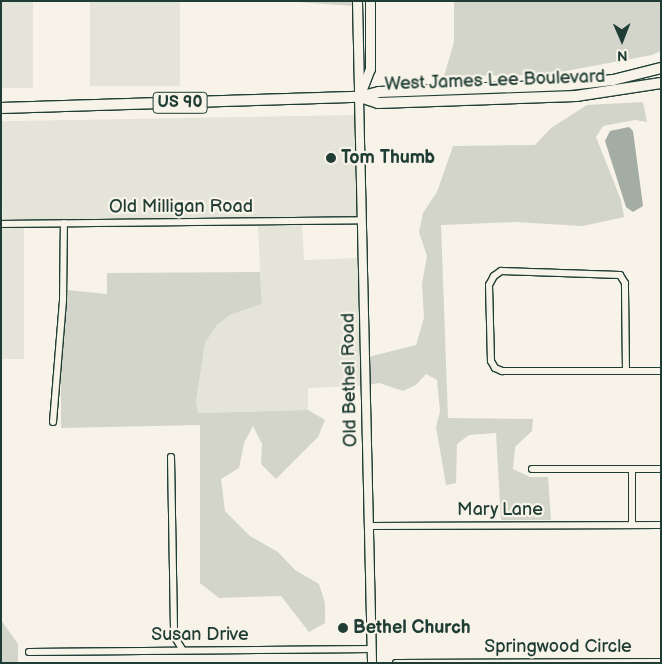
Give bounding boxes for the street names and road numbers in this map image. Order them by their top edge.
street label: West James Lee Boulevard [384,66,606,96]
road number: US 90 [152,90,208,116]
street label: Old Milligan Road [109,196,253,218]
street label: Old Bethel Road [338,313,362,447]
street label: Mary Lane [457,499,543,521]
street label: Susan Drive [151,624,249,646]
street label: Springwood Circle [484,636,632,658]

